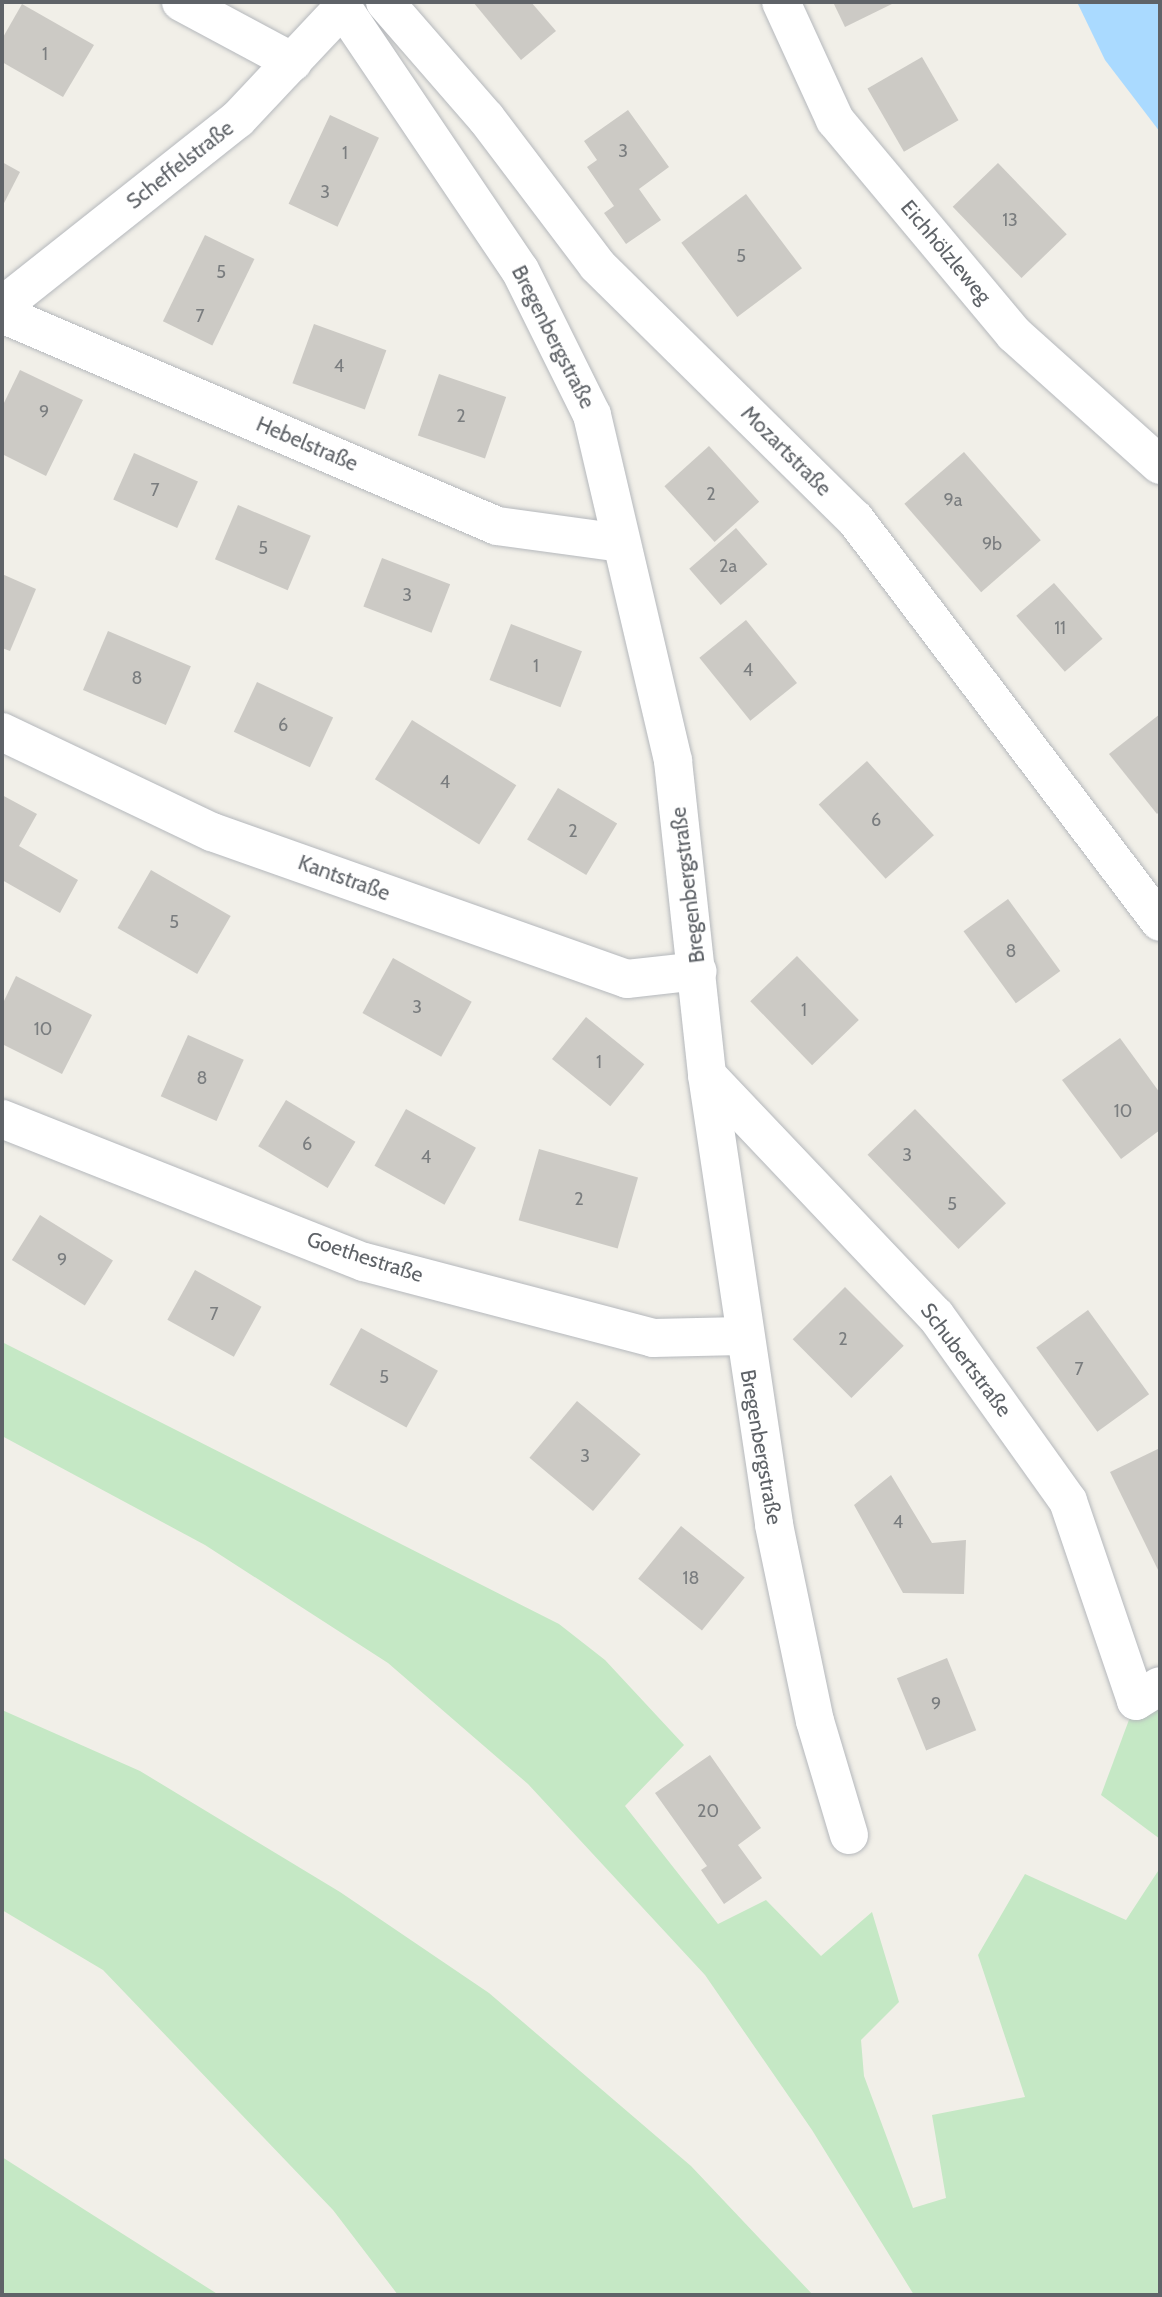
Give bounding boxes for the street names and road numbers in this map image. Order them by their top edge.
street label: Scheffelstraße [122,116,238,214]
street label: Eichhölzleweg [895,195,997,309]
street label: Bregenbergstraße [506,261,600,413]
street label: Mozartstraße [736,401,836,501]
street label: Hebelstraße [252,411,362,477]
street label: Bregenbergstraße [666,806,710,964]
street label: Kantstraße [295,850,393,906]
street label: Goethestraße [304,1226,426,1288]
street label: Schubertstraße [915,1298,1017,1422]
street label: Bregenbergstraße [735,1368,787,1526]

